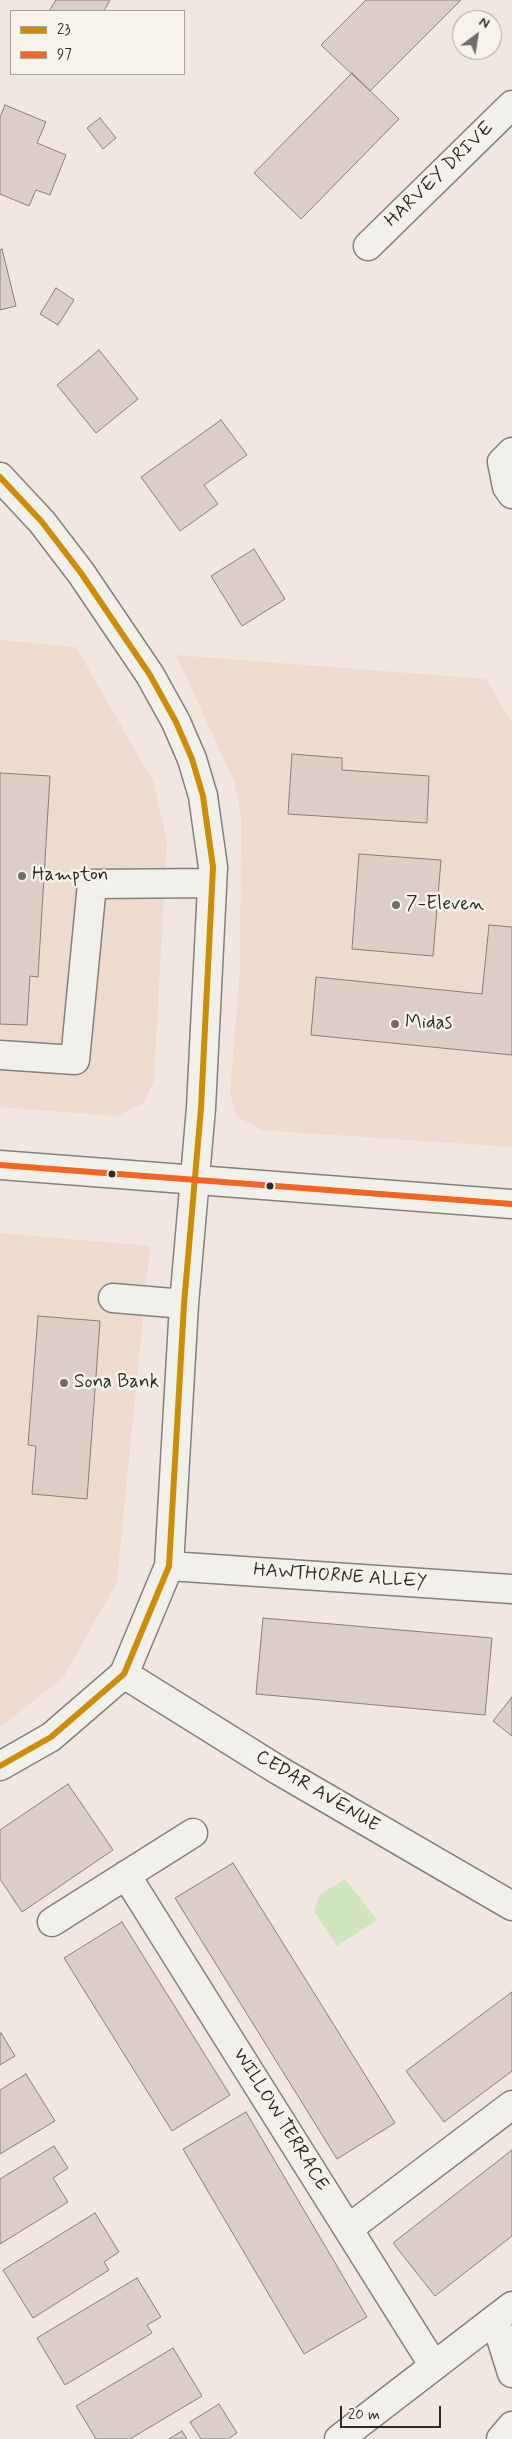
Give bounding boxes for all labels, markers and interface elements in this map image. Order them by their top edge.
legend [10,10,185,75]
north arrow [452,10,502,60]
text: N [476,13,493,33]
text: 23 [57,20,71,40]
text: 97 [57,45,72,65]
street label: HARVEY DRIVE [381,117,499,233]
place label: Hampton [32,865,108,887]
marker: Hampton [16,870,28,882]
place label: 7-Eleven [406,894,484,916]
marker: 7-Eleven [390,899,402,911]
place label: Midas [405,1013,452,1035]
marker: Midas [389,1018,401,1030]
unlabelled marker [107,1169,117,1179]
unlabelled marker [265,1181,275,1191]
place label: Sona Bank [74,1372,159,1394]
marker: Sona Bank [58,1377,70,1389]
street label: HAWTHORNE ALLEY [252,1560,428,1594]
street label: CEDAR AVENUE [251,1746,383,1838]
street label: WILLOW TERRACE [227,2045,333,2195]
scale bar [342,2396,443,2428]
text: 20 m [348,2405,380,2425]

